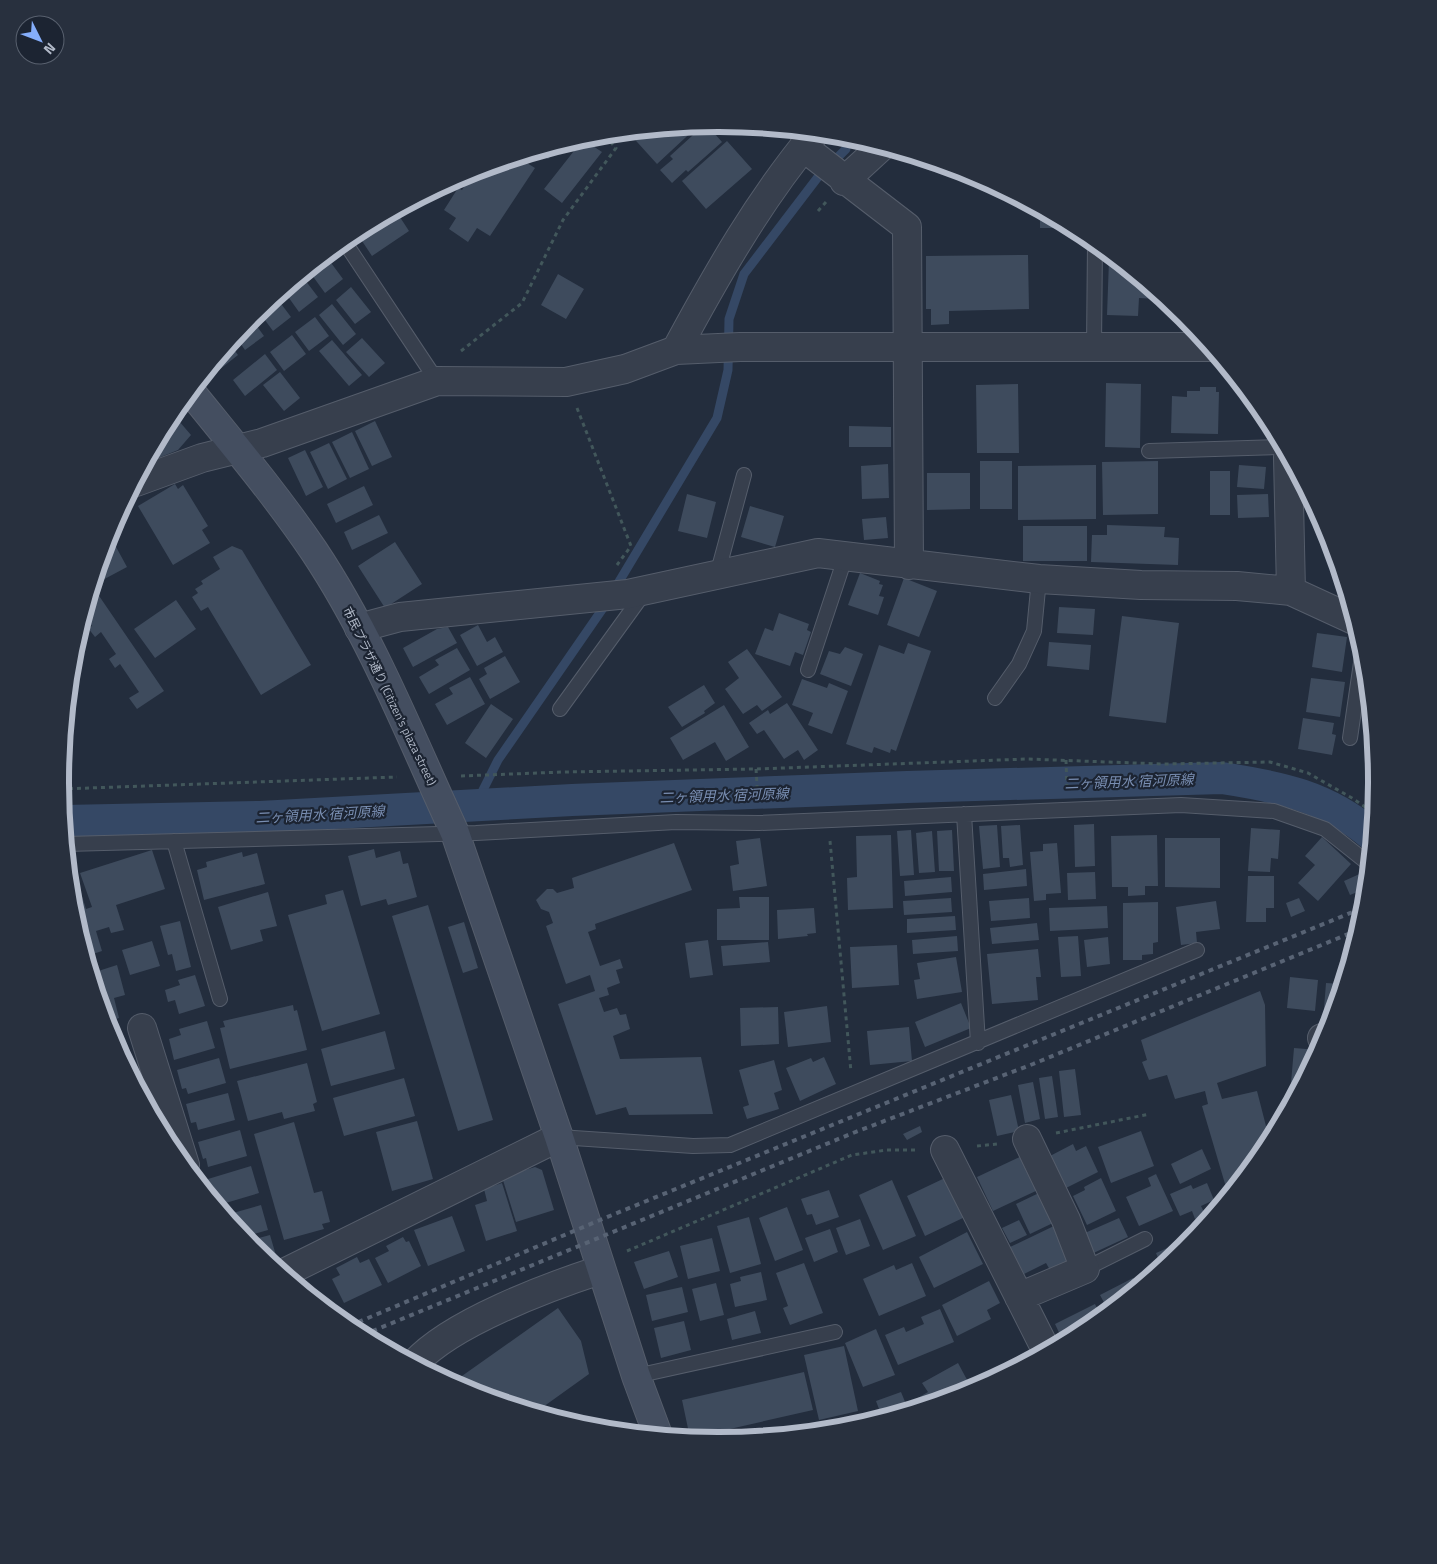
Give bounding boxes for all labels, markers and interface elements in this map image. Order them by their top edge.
north arrow [15,15,65,65]
text: N [39,38,61,60]
street label: 市民プラザ通り (Citizen's plaza street) [338,603,442,789]
water label: 二ヶ領用水 宿河原線 [1064,768,1196,794]
water label: 二ヶ領用水 宿河原線 [659,782,791,808]
water label: 二ヶ領用水 宿河原線 [255,800,387,828]

